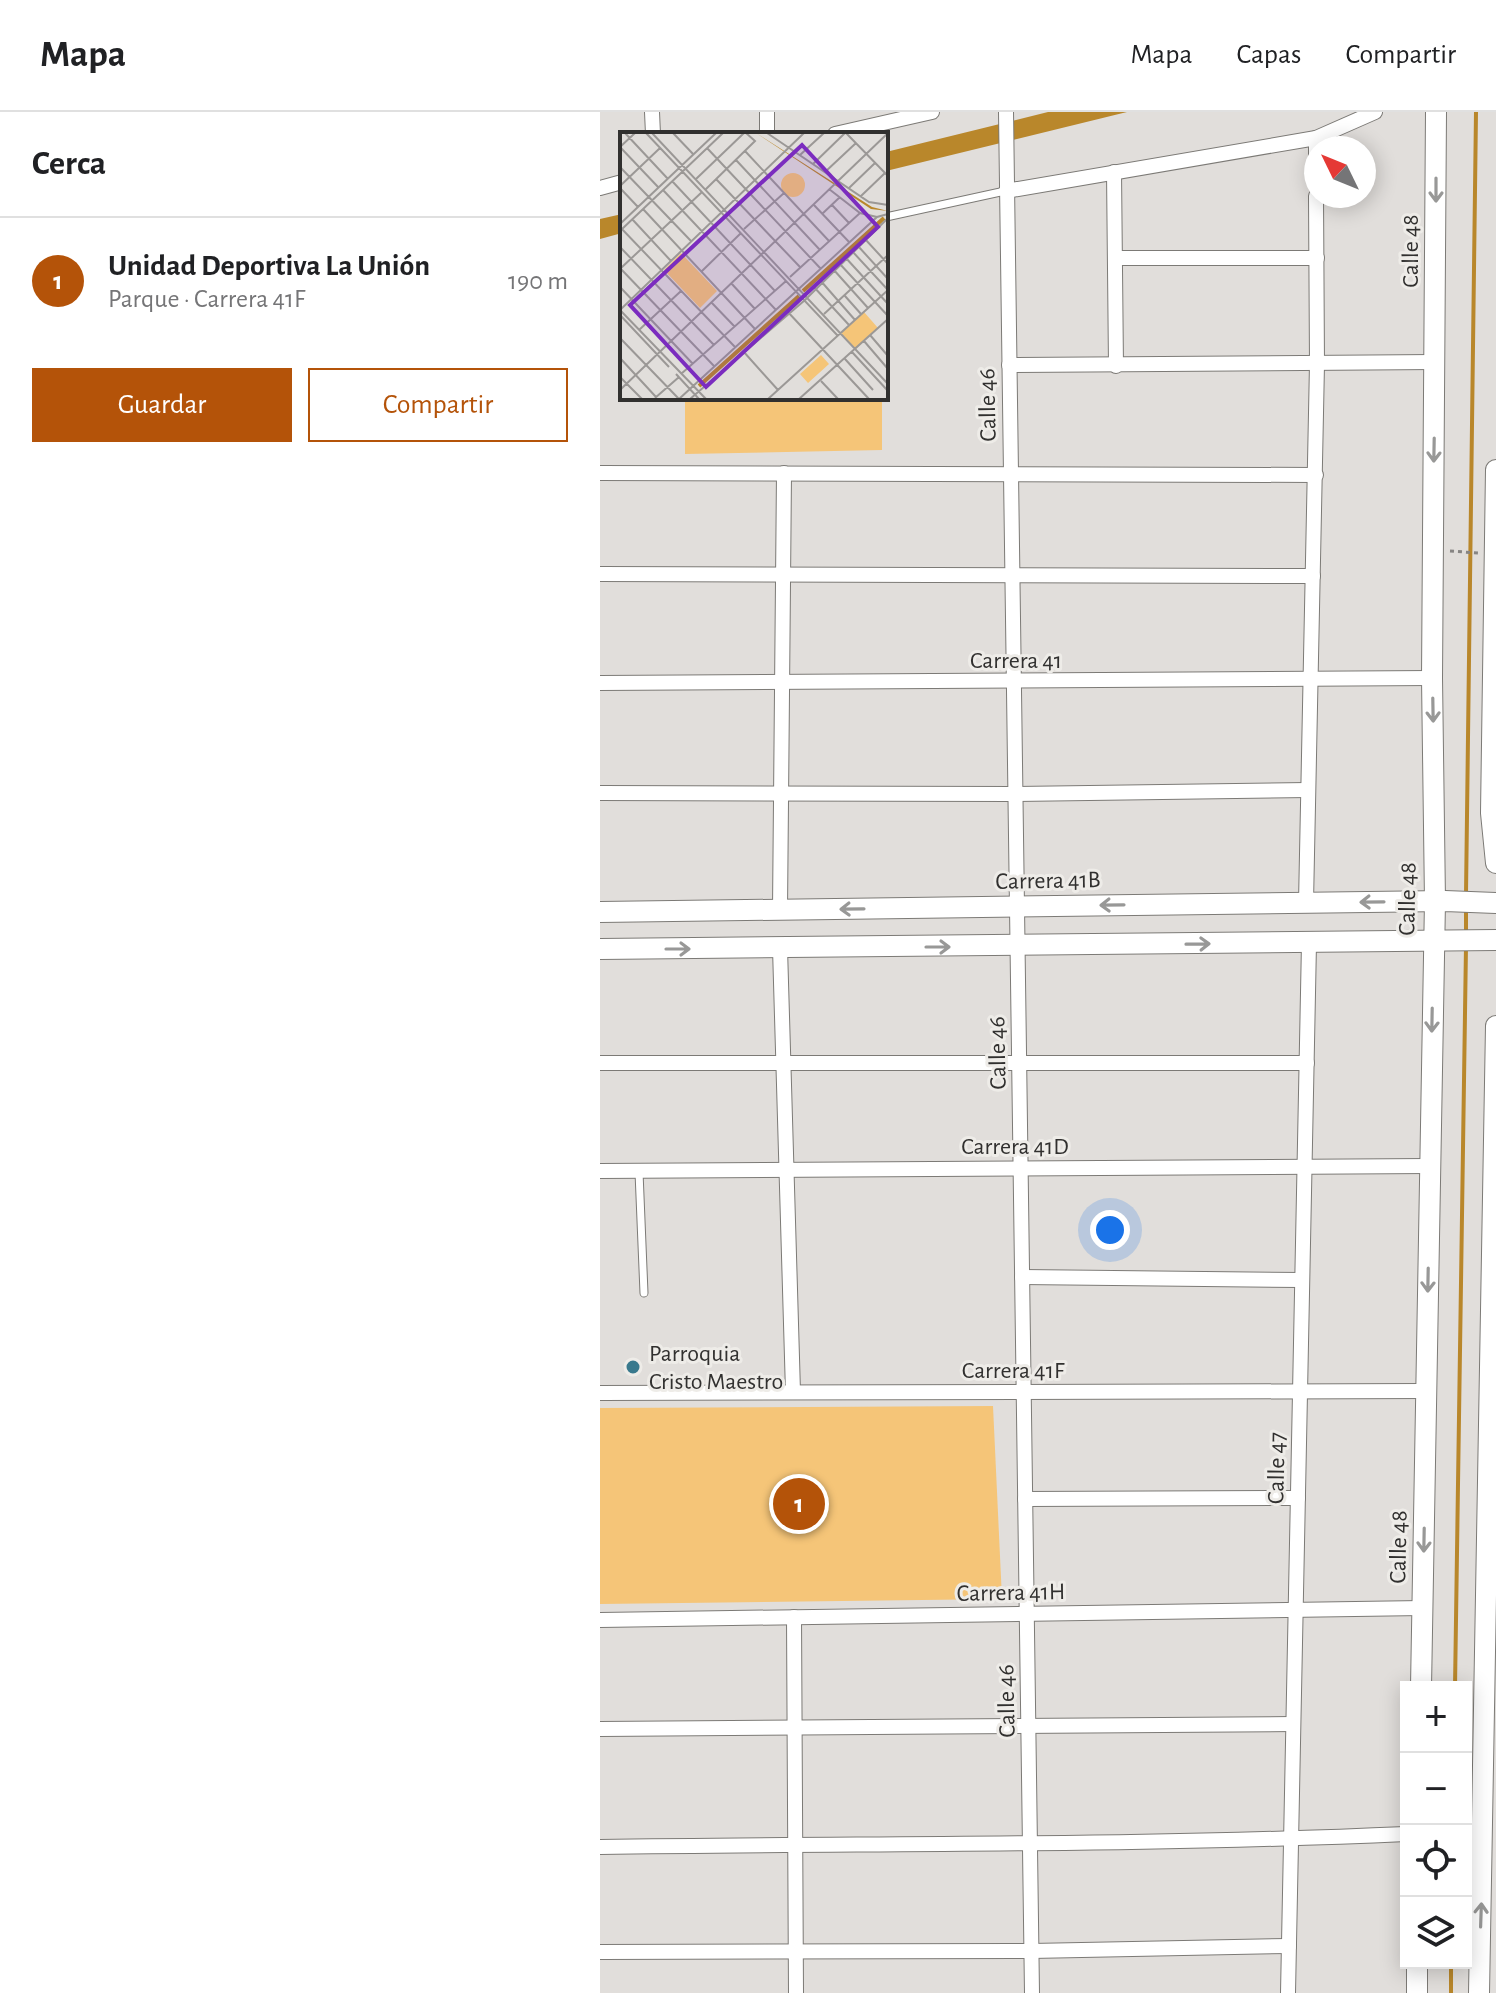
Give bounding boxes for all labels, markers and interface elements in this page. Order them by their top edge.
text: Mapa [40,36,126,74]
text: Mapa [1130,41,1192,69]
text: Capas [1236,41,1301,69]
text: Compartir [1345,41,1456,69]
inset map [620,132,888,400]
north arrow [1304,136,1376,208]
text: Cerca [32,147,106,181]
one-way arrow [1428,176,1444,203]
street label: Calle 48 [1399,214,1423,288]
text: Unidad Deportiva La Unión [108,251,430,281]
text: 1 [53,268,63,294]
text: 190 m [508,268,568,294]
text: Parque · Carrera 41F [108,286,305,312]
button: Guardar [32,368,292,442]
button: Compartir [308,368,568,442]
street label: Calle 46 [975,368,1001,442]
one-way arrow [1426,436,1442,463]
street label: Carrera 41 [970,649,1062,673]
one-way arrow [1425,696,1440,723]
street label: Calle 48 [1395,862,1421,936]
street label: Carrera 41B [995,868,1101,894]
one-way arrow [1359,894,1386,910]
one-way arrow [1099,898,1126,913]
one-way arrow [839,901,866,917]
one-way arrow [1184,936,1211,952]
one-way arrow [924,939,951,954]
one-way arrow [664,941,691,957]
one-way arrow [1424,1006,1439,1033]
street label: Calle 46 [985,1016,1011,1090]
street label: Carrera 41D [961,1135,1069,1159]
your location [1090,1210,1130,1250]
one-way arrow [1420,1266,1436,1293]
place label: Parroquia Cristo Maestro [649,1342,783,1394]
marker: Parroquia Cristo Maestro [624,1358,642,1376]
street label: Carrera 41F [962,1359,1065,1383]
street label: Calle 47 [1264,1432,1290,1504]
pin: 1 [773,1474,825,1534]
street label: Calle 48 [1386,1510,1412,1584]
one-way arrow [1416,1526,1431,1553]
street label: Carrera 41H [956,1580,1066,1606]
street label: Calle 46 [994,1664,1020,1738]
map controls [1400,1681,1472,1969]
button: + [1400,1681,1472,1753]
button: − [1400,1753,1472,1825]
button: locate [1400,1825,1472,1897]
button: layers [1400,1897,1472,1969]
one-way arrow [1473,1902,1489,1929]

